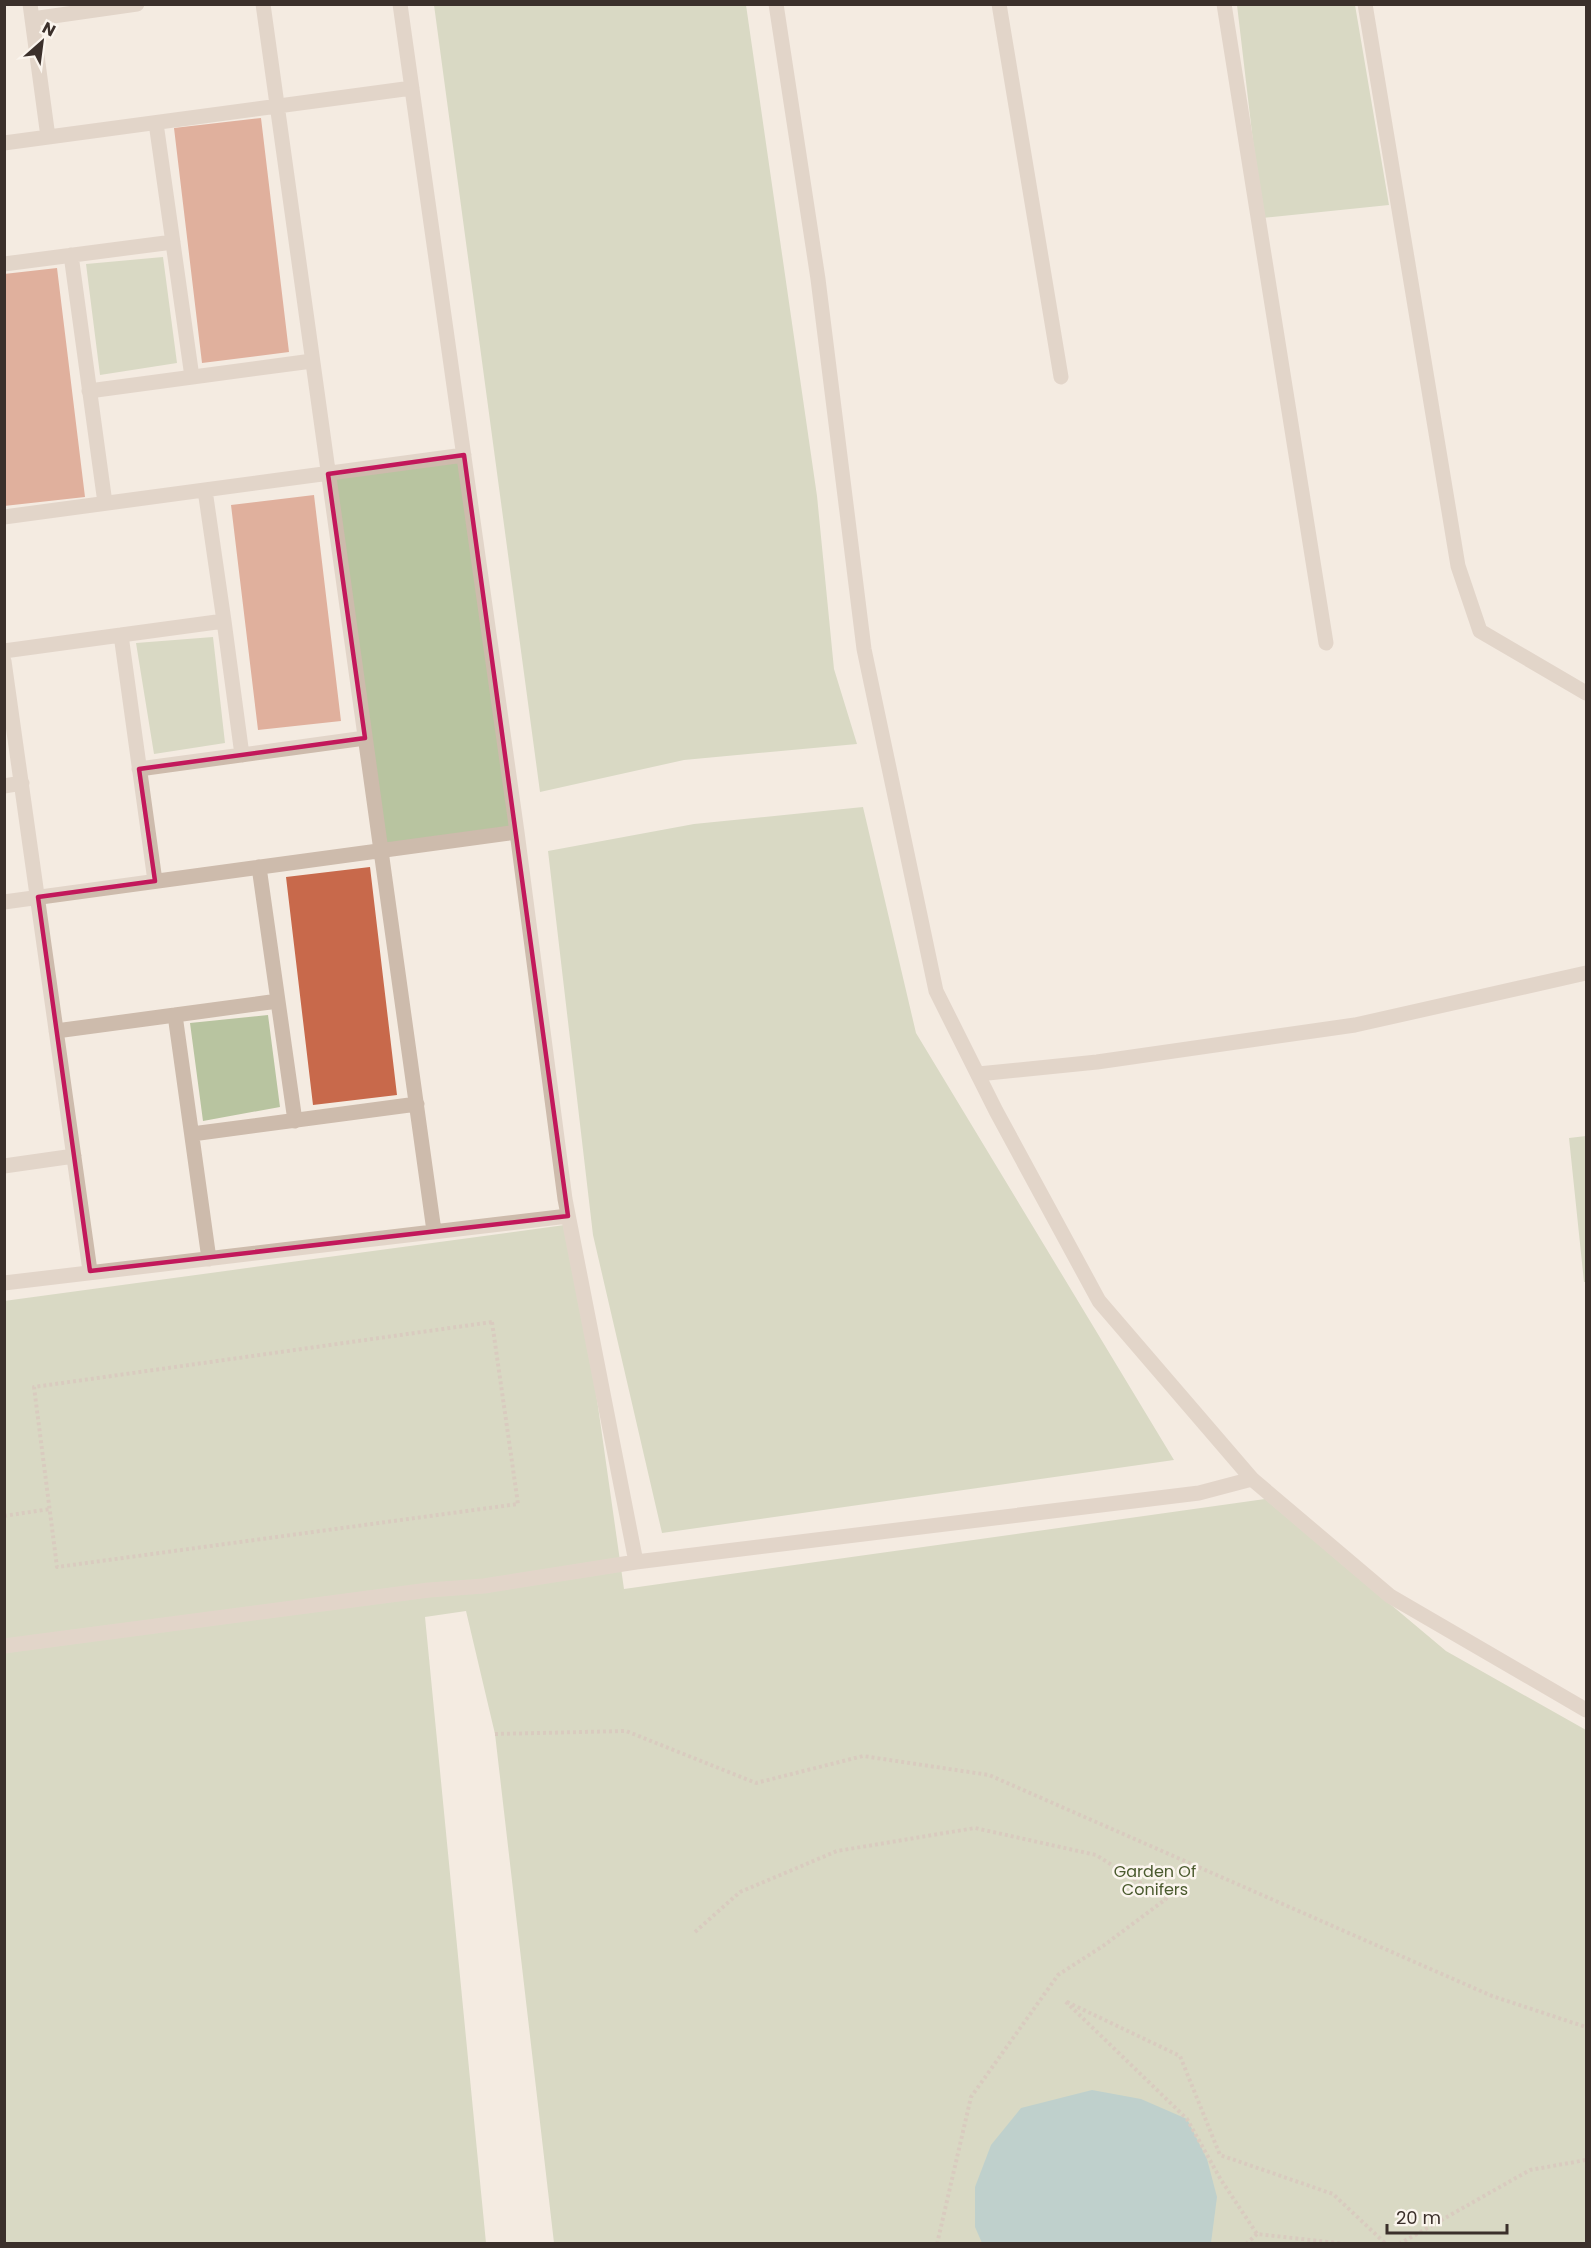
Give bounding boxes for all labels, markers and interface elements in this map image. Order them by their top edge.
north arrow [12,12,72,72]
text: N [38,16,60,42]
park label: Garden Of Conifers [1114,1860,1196,1901]
scale bar [1387,2197,1507,2235]
text: 20 m [1396,2205,1441,2230]

